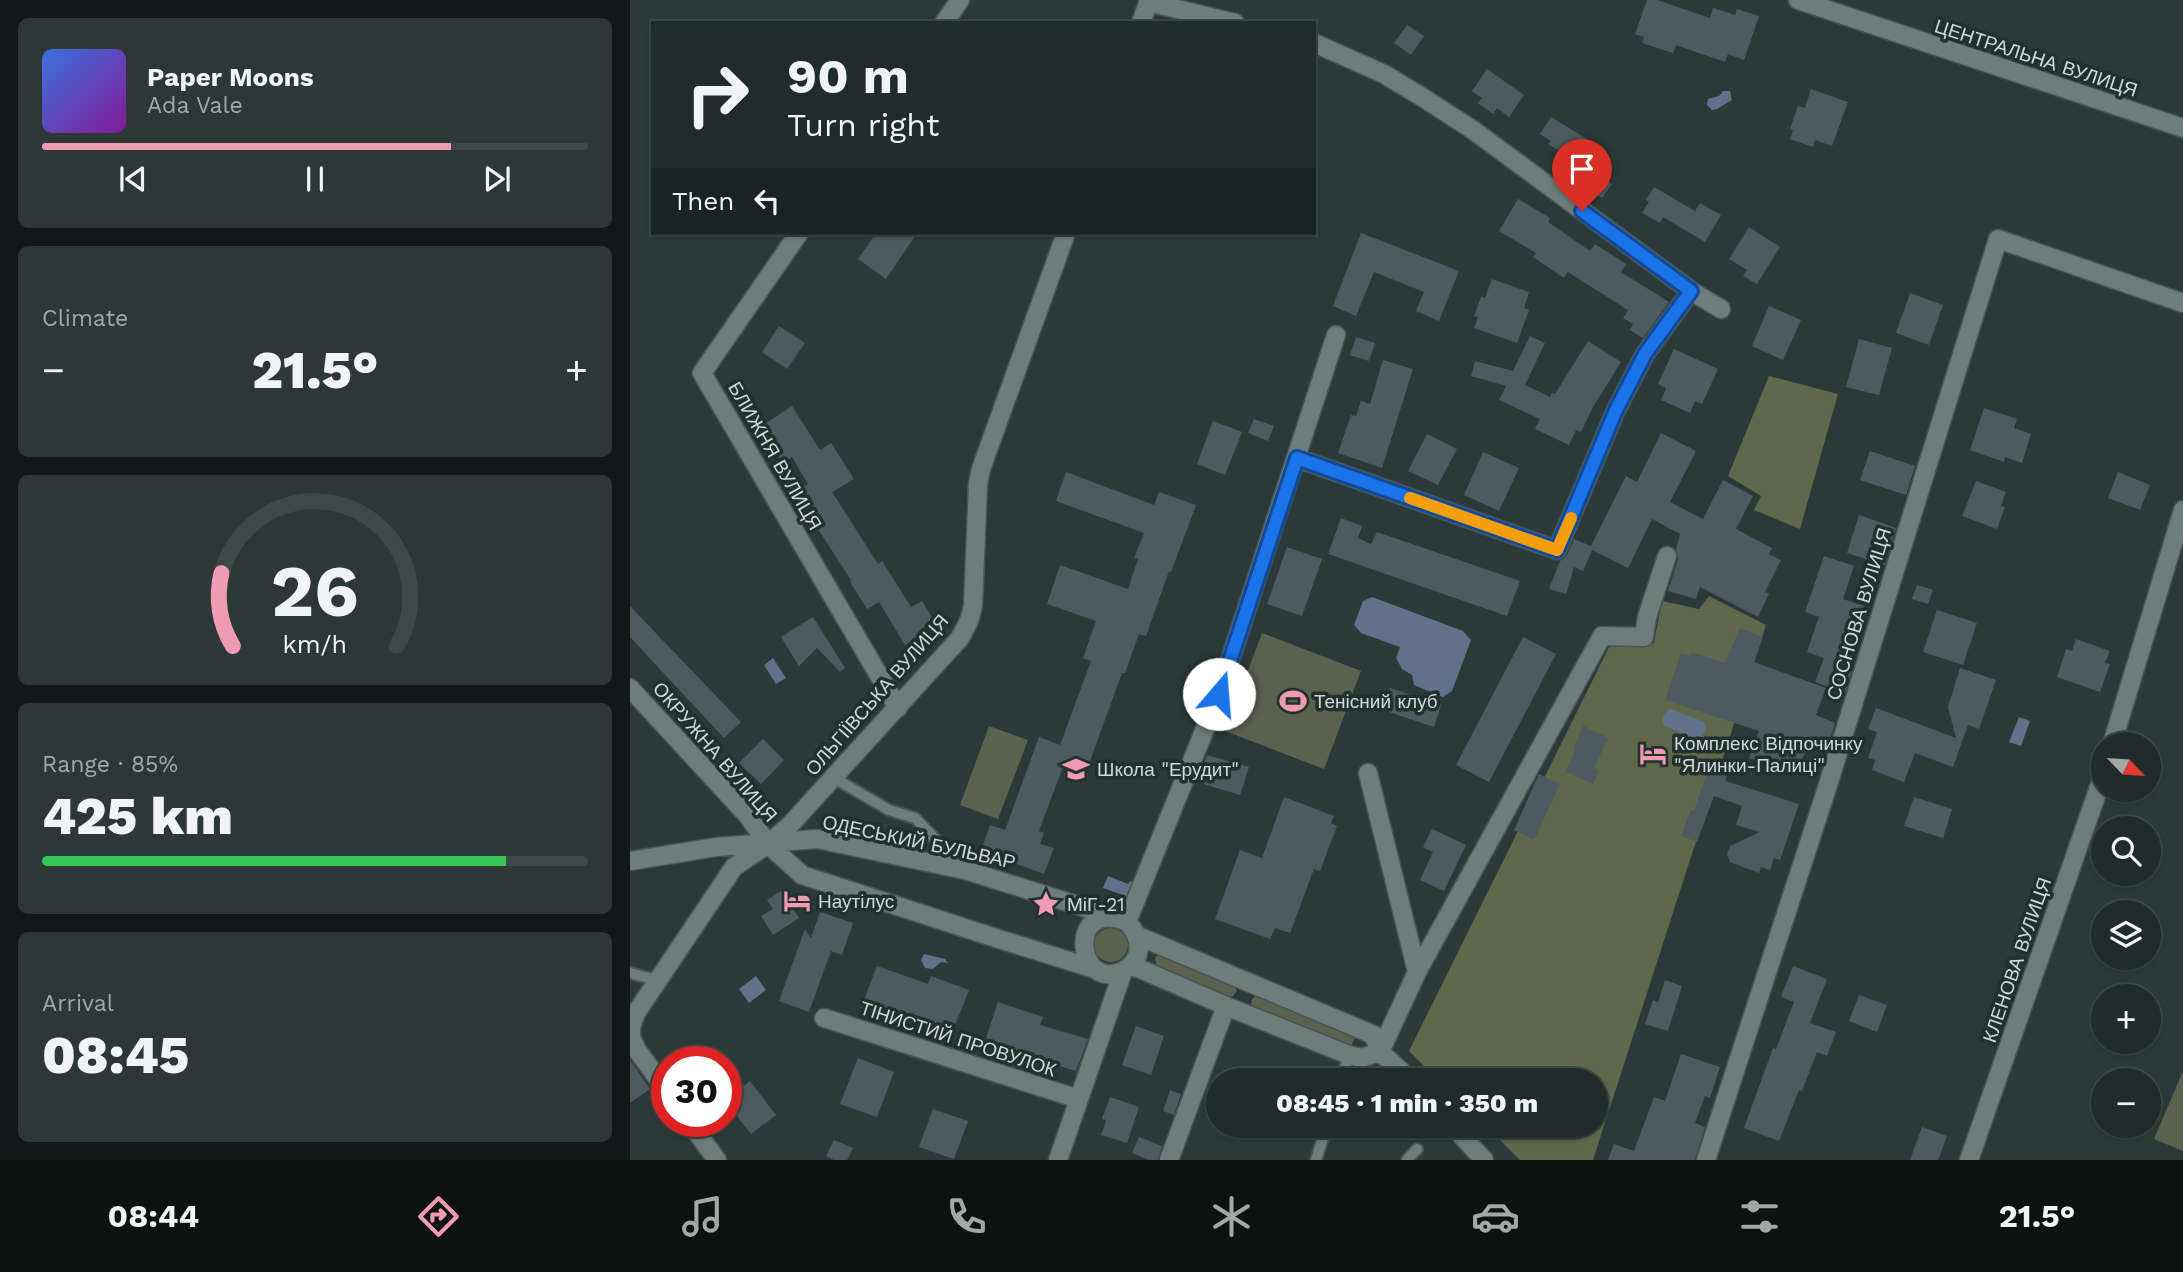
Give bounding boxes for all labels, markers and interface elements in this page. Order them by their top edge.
street label: ЦЕНТРАЛЬНА ВУЛИЦЯ [1932,14,2140,102]
text: 90 m [787,47,909,105]
icon: right [672,49,763,140]
text: Paper Moons [147,62,314,92]
text: Ada Vale [147,92,243,119]
text: Turn right [787,106,939,144]
pin [1552,139,1612,211]
icon: arrive [1563,150,1601,188]
icon: previous [114,160,152,198]
icon: pause [296,160,334,198]
icon: next [478,160,516,198]
icon: left [748,182,786,220]
text: Then [672,186,734,216]
text: Climate [42,305,128,332]
text: 21.5° [252,340,378,401]
text: − [42,348,65,392]
text: + [565,348,588,392]
street label: БЛИЖНЯ ВУЛИЦЯ [723,378,827,534]
street label: СОСНОВА ВУЛИЦЯ [1822,525,1896,703]
text: 26 [271,548,359,634]
street label: ОЛЬГІЇВСЬКА ВУЛИЦЯ [801,610,953,780]
text: km/h [283,630,347,659]
position arrow [1182,657,1256,731]
street label: ОКРУЖНА ВУЛИЦЯ [648,677,782,827]
sports icon: Тенісний клуб [1278,686,1308,716]
place label: Тенісний клуб [1314,690,1438,713]
place label: Комплекс Відпочинку "Ялинки-Палиці" [1674,732,1863,777]
north arrow [2091,732,2161,802]
map controls [2091,732,2161,1138]
hotel icon: Комплекс Відпочинку "Ялинки-Палиці" [1638,739,1668,769]
text: Range · 85% [42,751,178,778]
school or university icon: Школа "Ерудит" [1061,754,1091,784]
place label: Школа "Ерудит" [1097,758,1239,781]
text: 425 km [42,786,233,847]
street label: ОДЕСЬКИЙ БУЛЬВАР [820,810,1018,874]
button: search [2091,816,2161,886]
street label: КЛЕНОВА ВУЛИЦЯ [1978,874,2056,1046]
hotel icon: Наутілус [782,886,812,916]
place icon: МіГ-21 [1031,889,1061,919]
place label: Наутілус [818,890,894,913]
place label: МіГ-21 [1067,893,1125,916]
button: layers [2091,900,2161,970]
button: + [2091,984,2161,1054]
text: Arrival [42,990,114,1017]
street label: ТІНИСТИЙ ПРОВУЛОК [857,996,1059,1082]
text: 08:45 [42,1025,189,1086]
speed limit sign: 30 [651,1046,742,1137]
button: − [2091,1068,2161,1138]
text: 08:45 · 1 min · 350 m [1276,1088,1538,1118]
icon: directions [414,1192,463,1241]
icon: music [678,1192,727,1241]
icon: phone [942,1192,991,1241]
icon: climate [1207,1192,1256,1241]
icon: car [1471,1192,1520,1241]
icon: filters [1735,1192,1784,1241]
text: 08:44 [108,1197,199,1235]
text: 21.5° [1999,1197,2075,1235]

